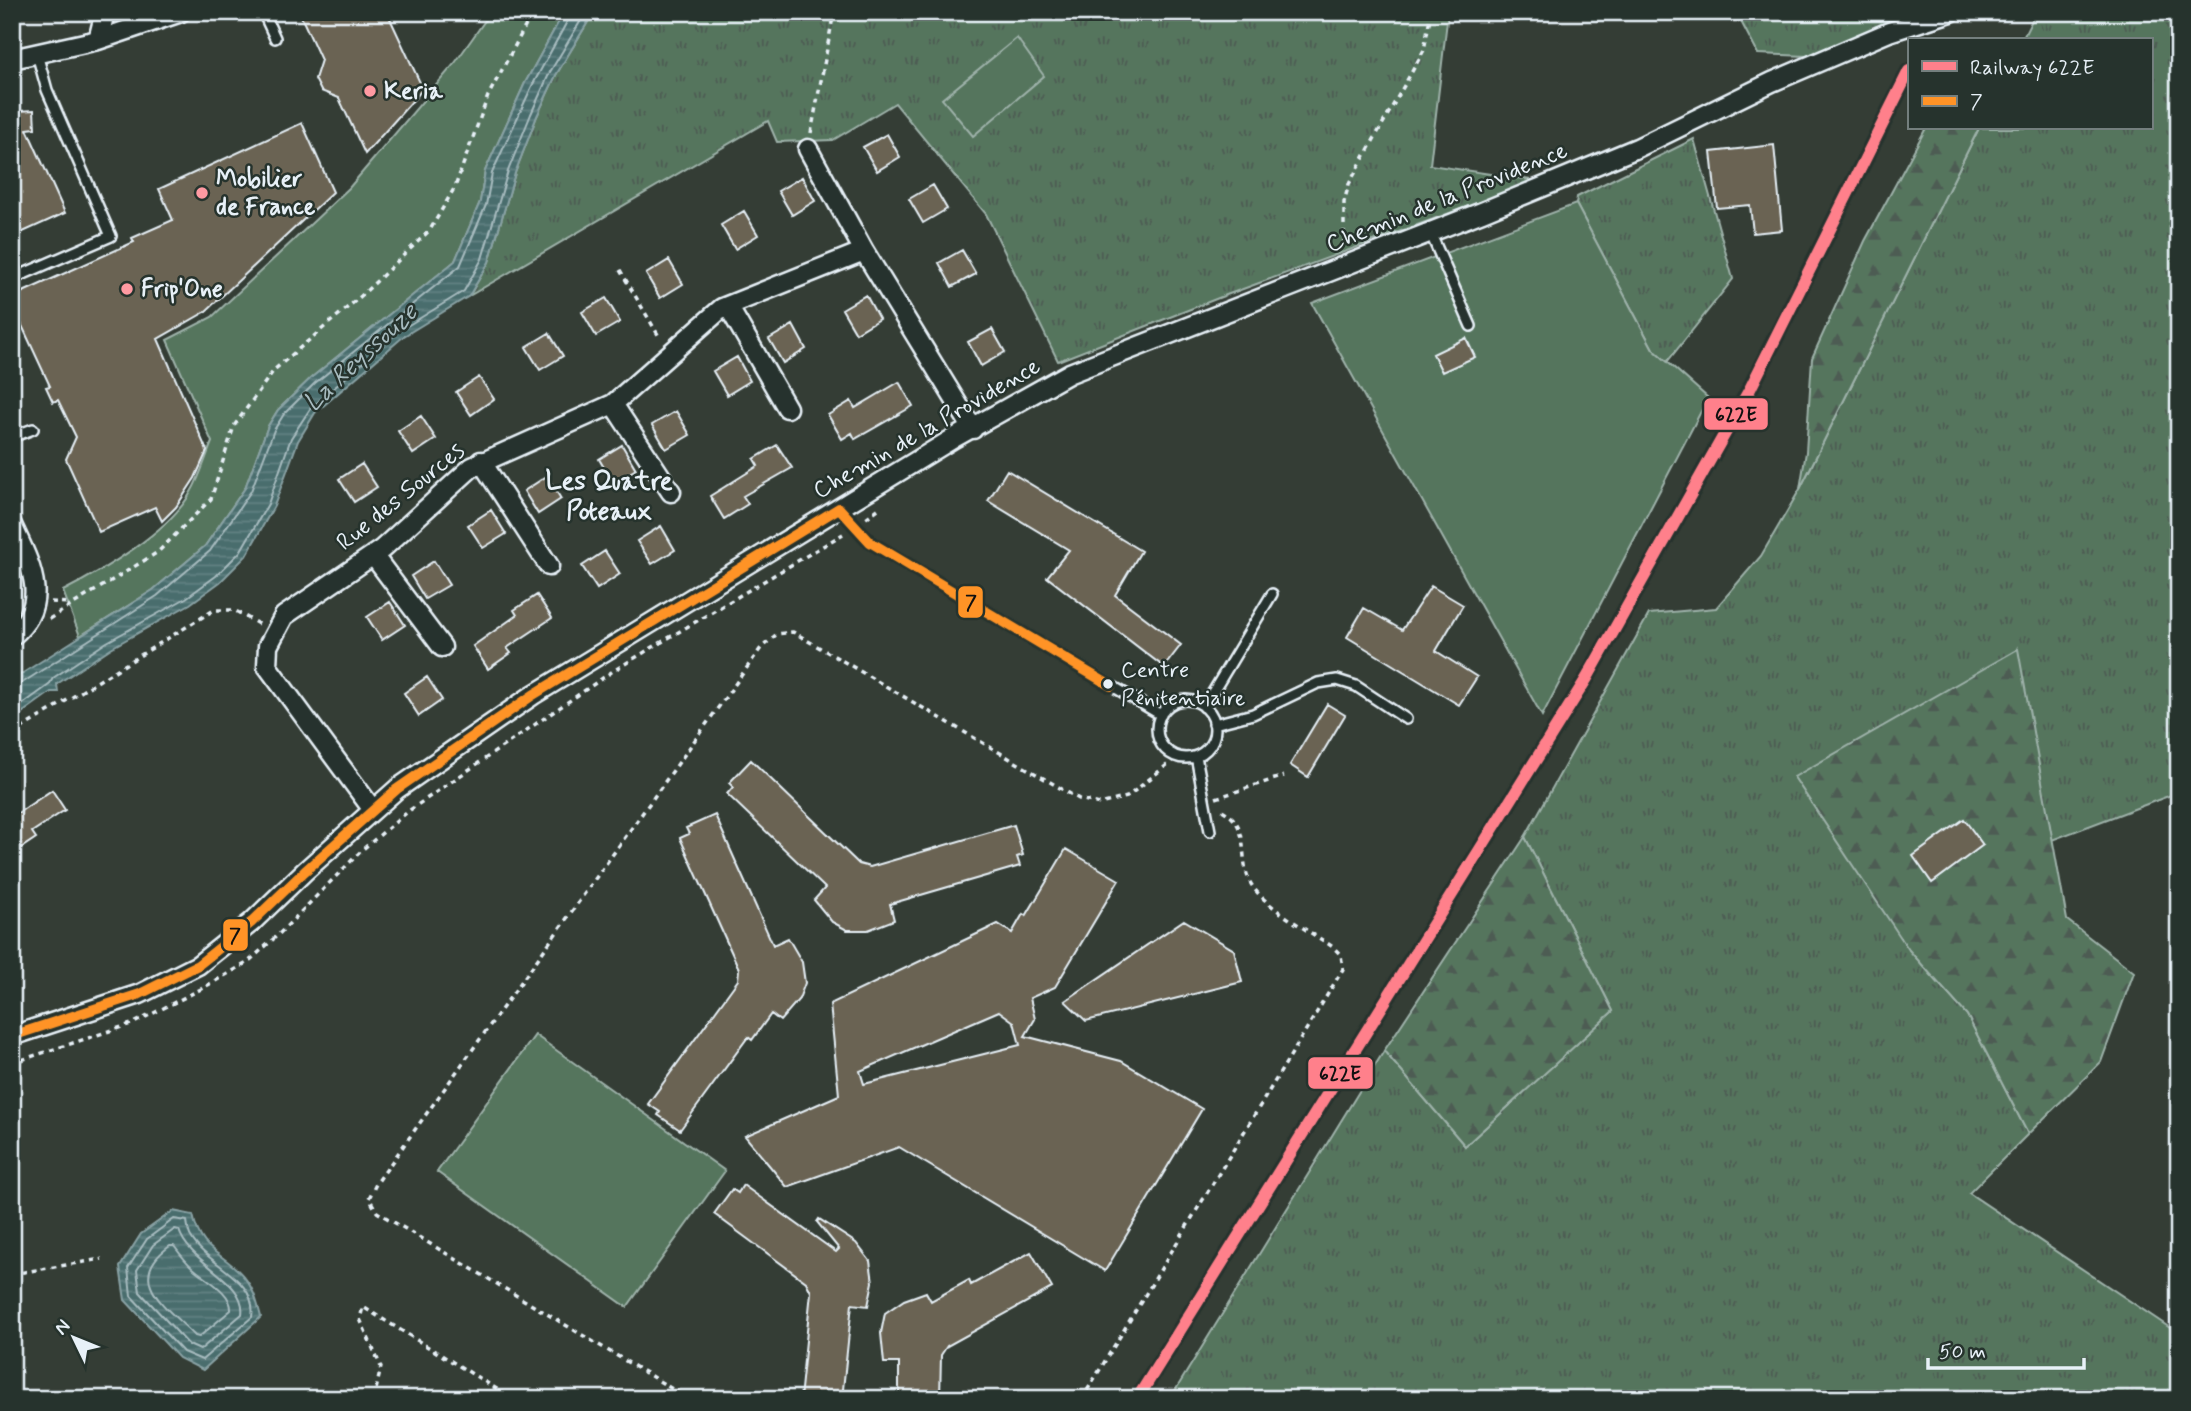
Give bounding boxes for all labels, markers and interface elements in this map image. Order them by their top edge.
legend [1908,38,2152,130]
text: Railway 622E [1970,54,2094,82]
place label: Keria [384,76,443,107]
marker: Keria [362,83,378,99]
text: 7 [1970,88,1983,116]
street label: Chemin de la Providence [1322,135,1572,261]
place label: Mobilier de France [216,164,316,223]
marker: Mobilier de France [194,185,210,201]
place label: Frip'One [141,274,223,305]
marker: Frip'One [119,281,135,297]
water label: La Reyssouze [297,295,426,420]
street label: Chemin de la Providence [808,351,1046,507]
line badge: 622E [1703,397,1769,431]
text: 622E [1715,403,1757,428]
street label: Rue des Sources [331,436,471,558]
district label: Les Quatre Poteaux [545,465,673,529]
line badge: 7 [957,585,984,619]
text: 7 [965,591,977,616]
place label: Centre Pénitentiaire [1121,657,1245,713]
marker: Centre Pénitentiaire [1101,677,1115,691]
line badge: 7 [222,918,249,952]
text: 7 [229,924,241,949]
line badge: 622E [1307,1056,1374,1090]
text: 622E [1319,1062,1361,1087]
north arrow [38,1302,108,1372]
text: N [49,1314,76,1341]
scale bar [1928,1327,2084,1371]
text: 50 m [1939,1338,1986,1366]

